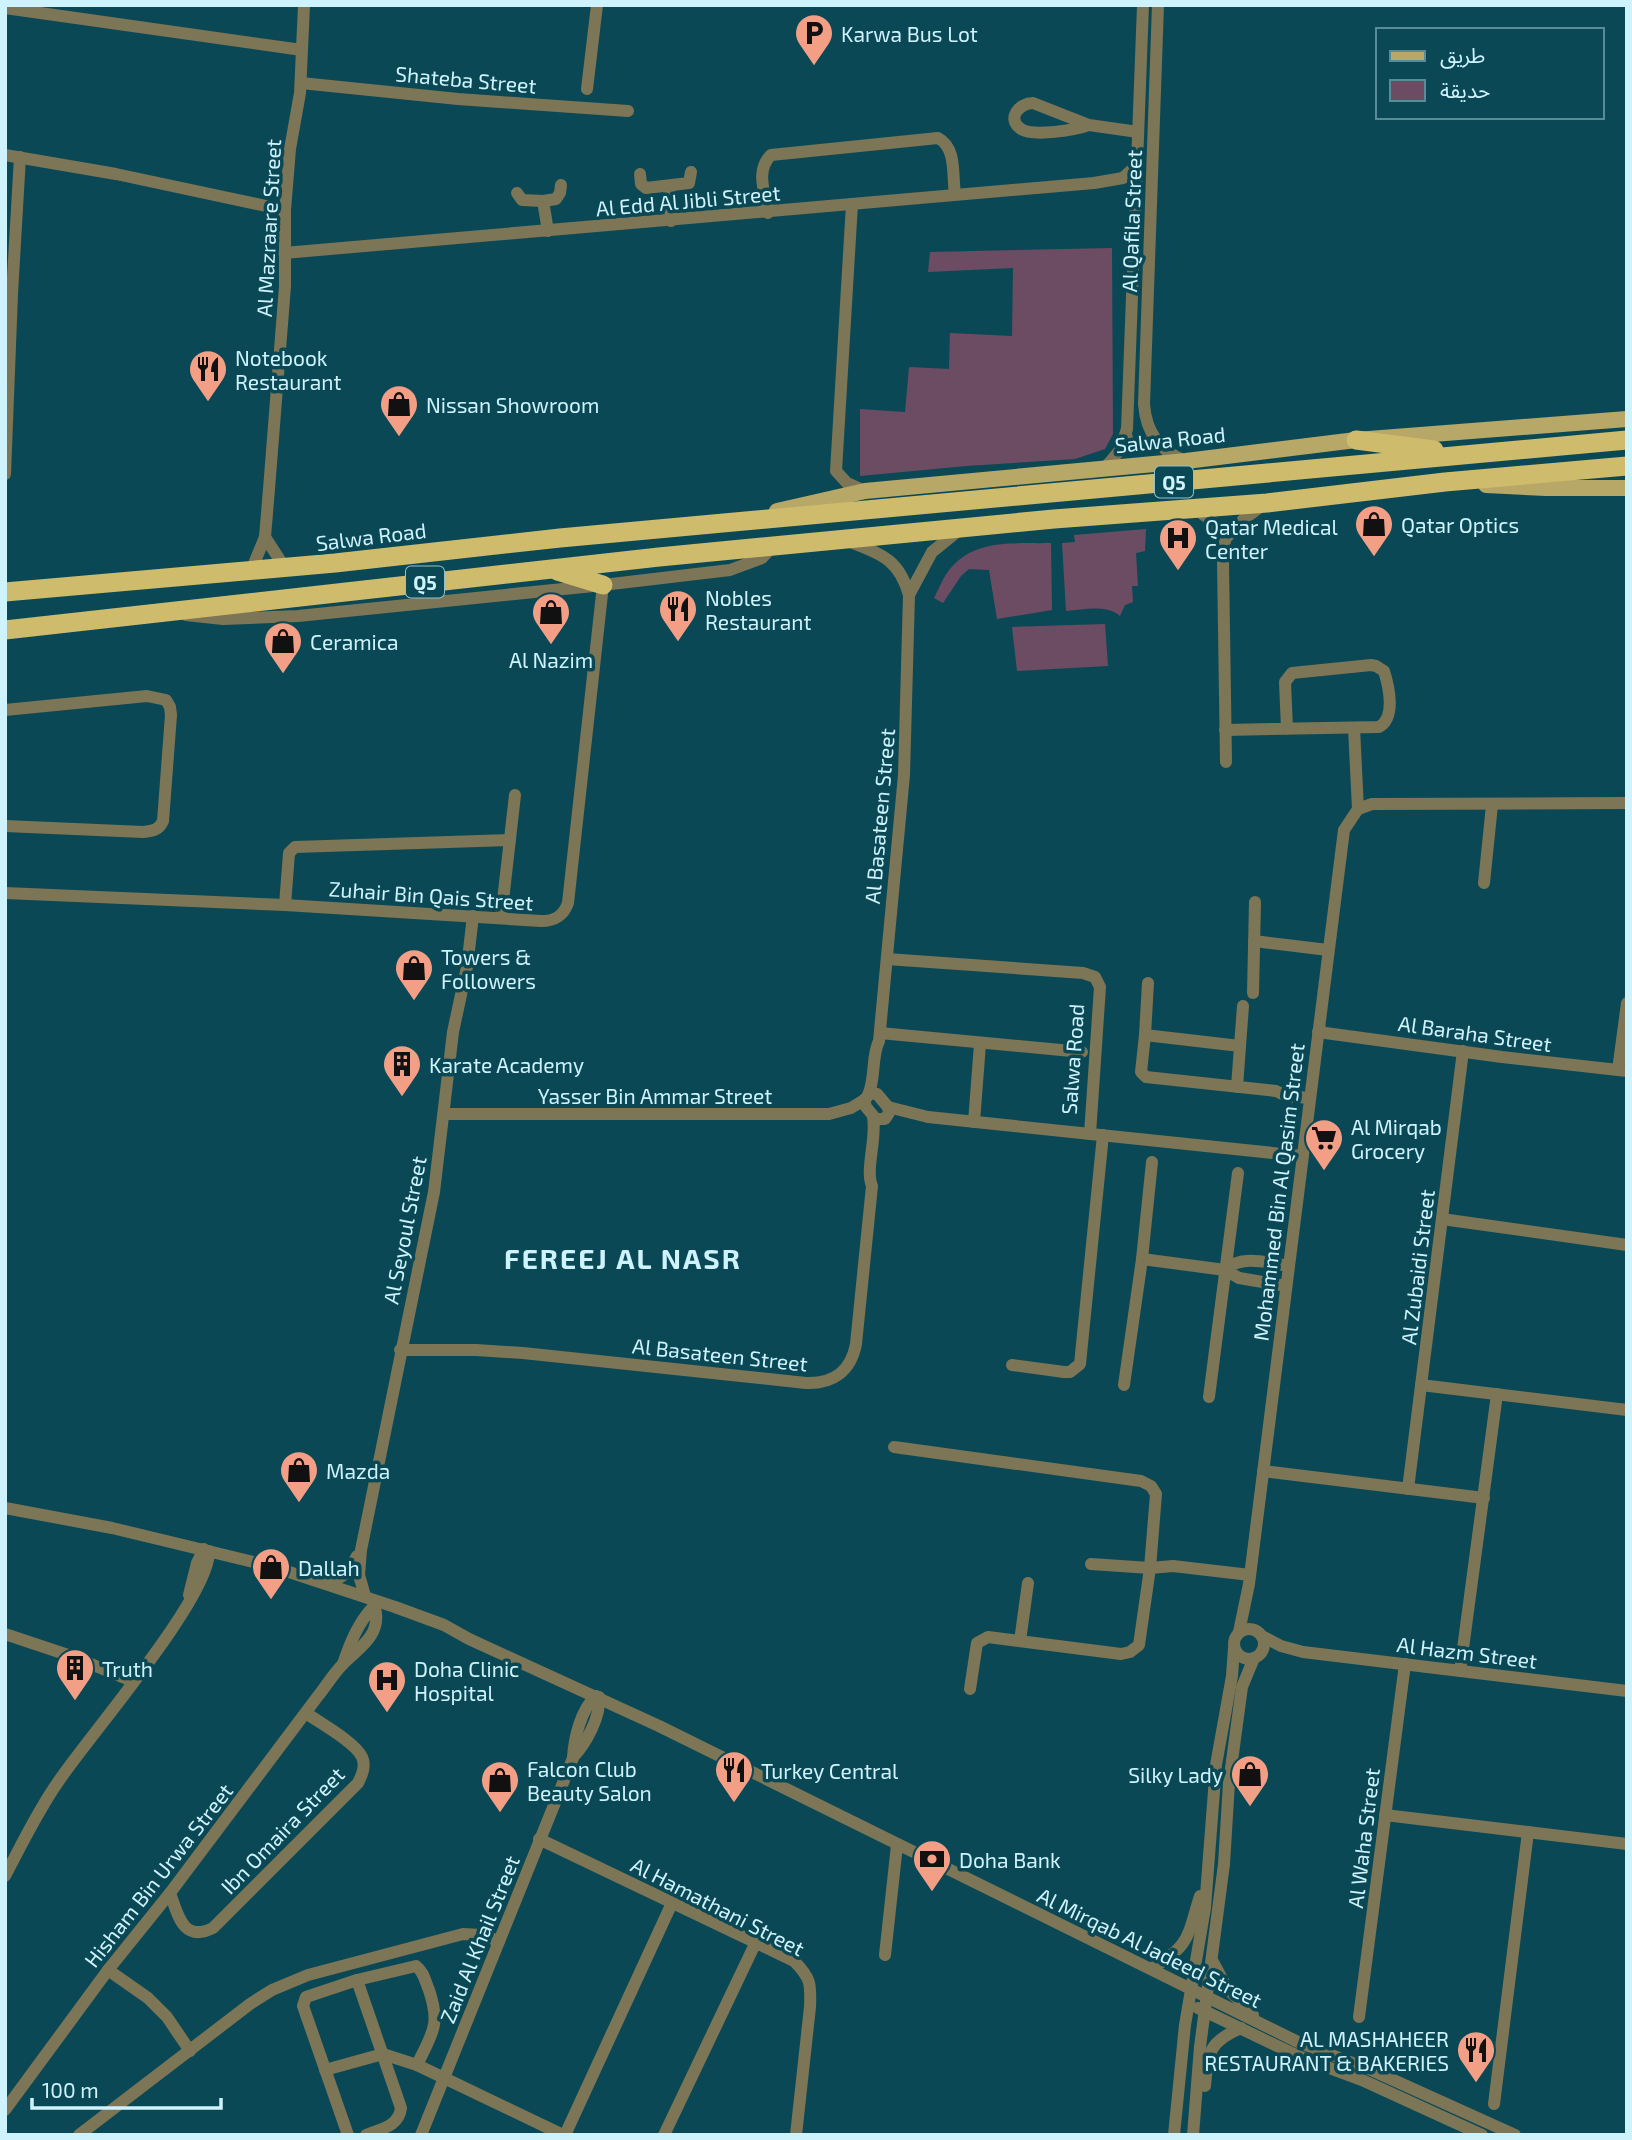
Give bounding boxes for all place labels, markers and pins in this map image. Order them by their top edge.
parking icon: Karwa Bus Lot [793,12,835,67]
place label: Karwa Bus Lot [841,21,978,46]
place label: Notebook Restaurant [235,345,341,394]
restaurant icon: Notebook Restaurant [187,348,229,403]
shop icon: Nissan Showroom [378,383,420,438]
place label: Nissan Showroom [426,392,599,417]
shop icon: Qatar Optics [1353,503,1395,558]
place label: Qatar Optics [1401,512,1519,538]
place label: Qatar Medical Center [1205,514,1339,563]
hospital icon: Qatar Medical Center [1157,517,1199,572]
place label: Nobles Restaurant [705,585,811,634]
restaurant icon: Nobles Restaurant [657,588,699,643]
shop icon: Al Nazim [530,591,572,646]
shop icon: Ceramica [262,620,304,675]
place label: Ceramica [310,629,399,654]
place label: Al Nazim [509,647,593,672]
place label: Towers & Followers [441,944,536,993]
shop icon: Towers & Followers [393,947,435,1002]
building icon: Karate Academy [381,1043,423,1098]
place label: Karate Academy [429,1052,584,1077]
place label: Al Mirqab Grocery [1351,1114,1442,1163]
supermarket icon: Al Mirqab Grocery [1303,1117,1345,1172]
shop icon: Mazda [278,1449,320,1504]
place label: Mazda [326,1458,390,1483]
shop icon: Dallah [250,1546,292,1601]
place label: Dallah [298,1555,360,1580]
building icon: Truth [54,1647,96,1702]
place label: Truth [102,1656,153,1681]
place label: Doha Clinic Hospital [414,1656,519,1705]
hospital icon: Doha Clinic Hospital [366,1659,408,1714]
restaurant icon: Turkey Central [713,1749,755,1804]
shop icon: Silky Lady [1229,1753,1271,1808]
place label: Falcon Club Beauty Salon [527,1756,652,1805]
place label: Turkey Central [761,1758,899,1783]
shop icon: Falcon Club Beauty Salon [479,1759,521,1814]
place label: Silky Lady [1128,1762,1223,1787]
bank icon: Doha Bank [911,1838,953,1893]
place label: Doha Bank [959,1847,1061,1872]
place label: AL MASHAHEER RESTAURANT & BAKERIES [1204,2026,1449,2075]
restaurant icon: AL MASHAHEER RESTAURANT & BAKERIES [1455,2029,1497,2084]

